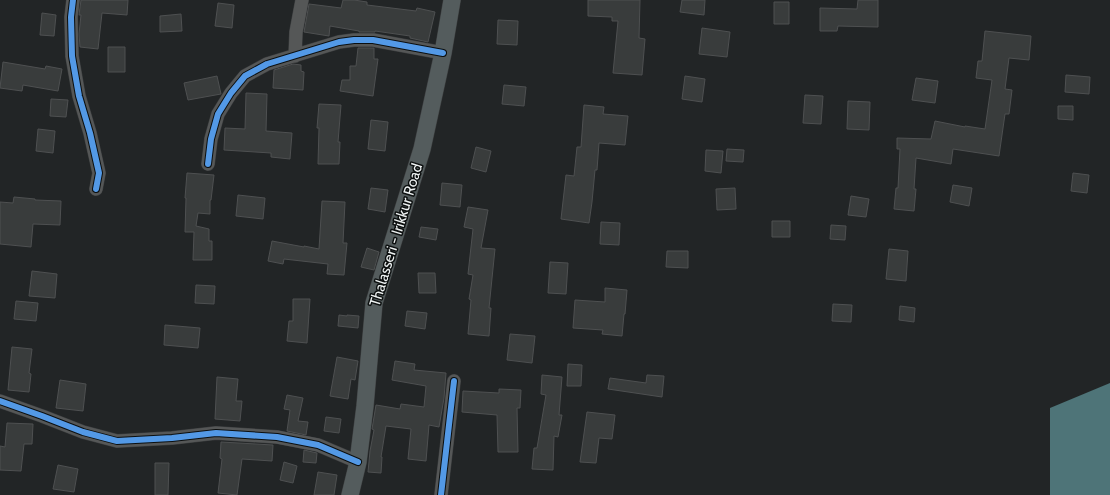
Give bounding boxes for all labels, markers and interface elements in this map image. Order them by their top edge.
street label: Thalasseri - Irikkur Road [366,161,426,309]

